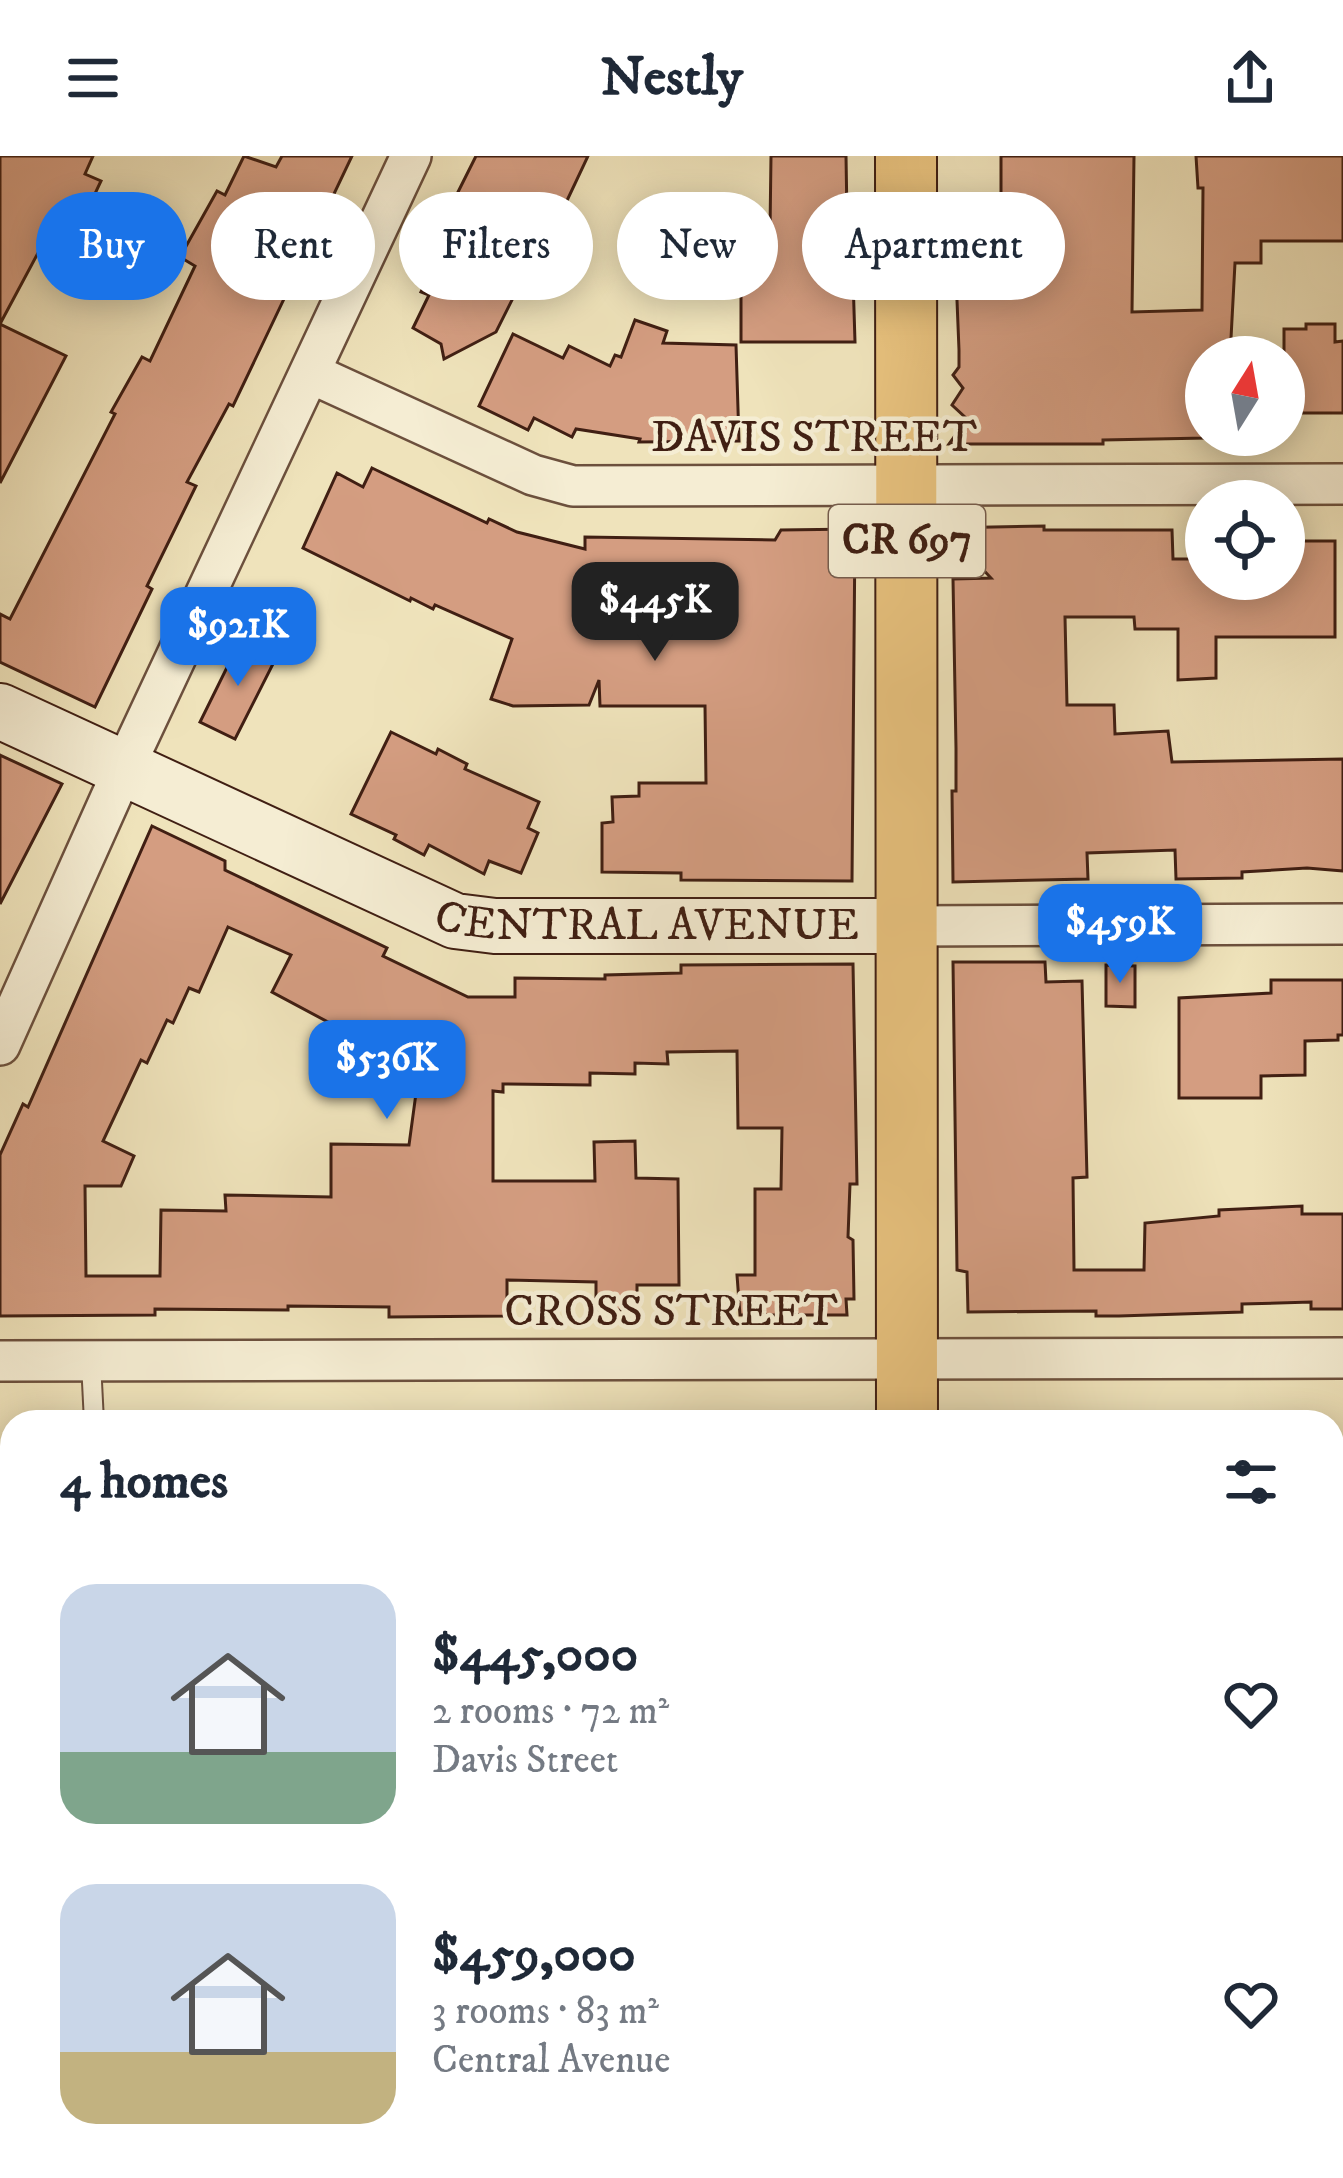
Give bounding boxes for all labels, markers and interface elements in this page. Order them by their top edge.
icon: menu [60,45,126,111]
text: Nestly [600,45,743,112]
icon: share [1217,45,1283,111]
chip: Buy [36,192,187,300]
chip: Rent [211,192,375,300]
chip: Filters [399,192,593,300]
chip: New [617,192,778,300]
chip: Apartment [802,192,1065,300]
north arrow [1185,336,1305,456]
map controls [1185,336,1305,600]
street label: DAVIS STREET [651,410,977,466]
button: locate [1185,480,1305,600]
road number: CR 697 [829,505,985,577]
pin: $445K [571,562,739,664]
text: $445K [599,576,711,625]
pin: $921K [154,587,322,689]
text: $921K [187,601,289,650]
pin: $459K [1036,884,1204,986]
street label: CENTRAL AVENUE [425,887,859,954]
text: $459K [1065,898,1175,947]
pin: $536K [303,1020,471,1122]
text: $536K [336,1034,438,1083]
street label: CROSS STREET [504,1284,838,1340]
icon: filters [1218,1449,1284,1515]
text: 4 homes [60,1450,228,1514]
text: $445,000 [432,1623,638,1687]
icon: home [156,1632,300,1776]
icon: heart [1218,1671,1284,1737]
text: 2 rooms · 72 m² [432,1687,669,1736]
text: Davis Street [432,1736,618,1785]
text: $459,000 [432,1923,636,1987]
icon: home [156,1932,300,2076]
icon: heart [1218,1971,1284,2037]
text: 3 rooms · 83 m² [432,1987,659,2036]
text: Central Avenue [432,2036,670,2085]

